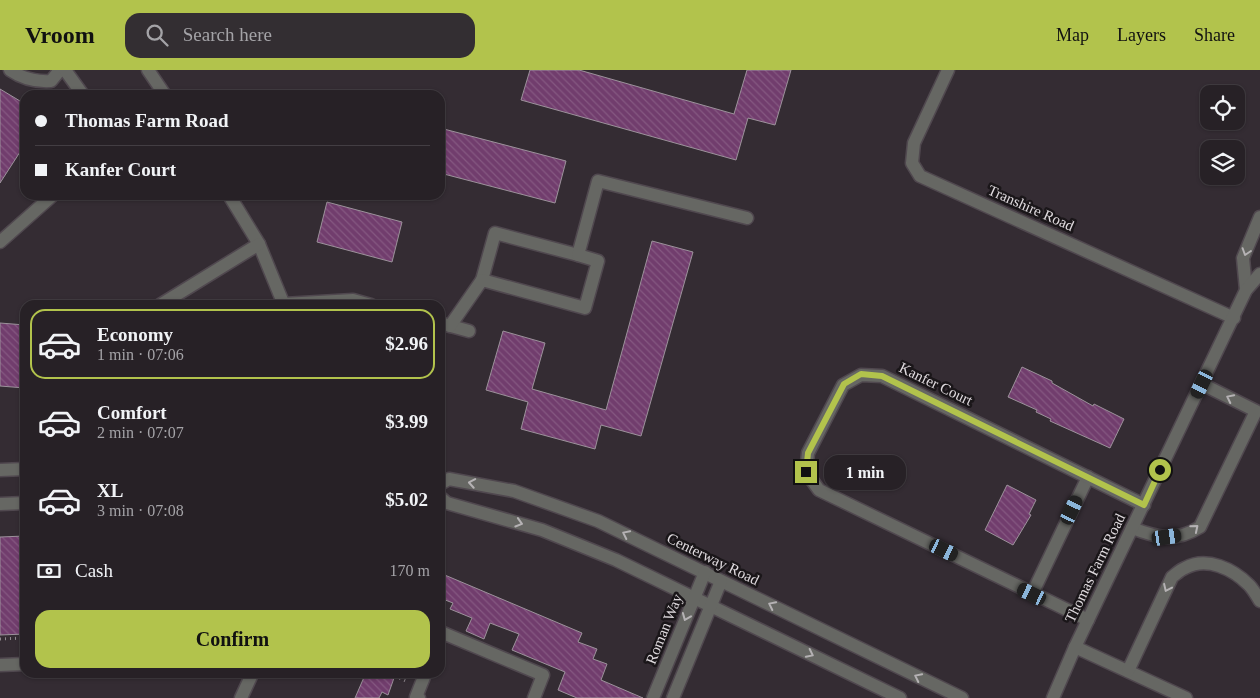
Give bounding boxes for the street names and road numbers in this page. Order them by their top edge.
street label: Transhire Road [986,182,1077,234]
street label: Kanfer Court [897,359,976,409]
street label: Thomas Farm Road [1062,511,1129,625]
street label: Centerway Road [664,530,762,588]
street label: Roman Way [643,591,685,666]

